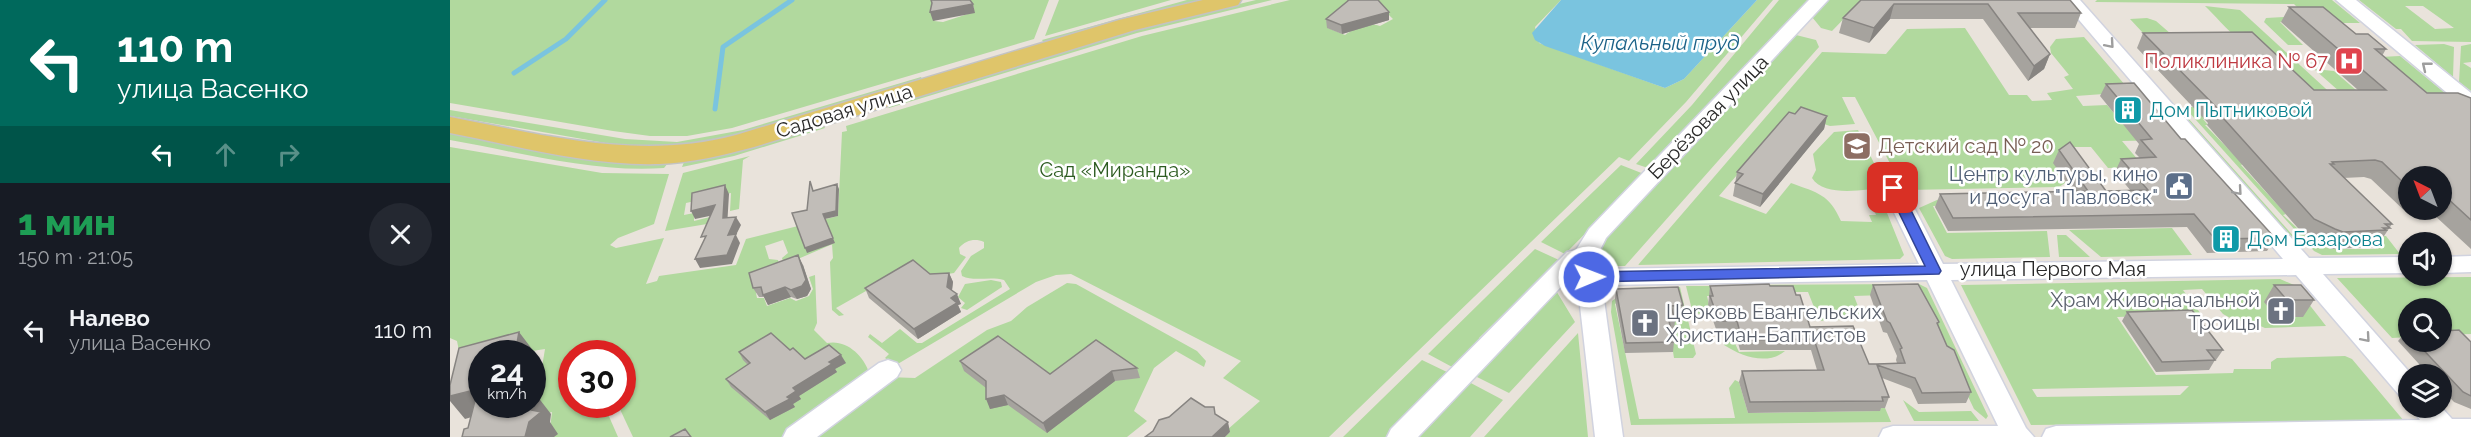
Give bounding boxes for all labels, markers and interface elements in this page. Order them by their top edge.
text: 110 m [117,23,233,72]
icon: left [18,24,96,102]
water label: Купальный пруд [1580,30,1740,55]
one-way arrow [2103,37,2114,48]
hospital icon: Поликлиника № 67 [2333,45,2365,77]
place label: Поликлиника № 67 [2144,49,2328,73]
street label: Берёзовая улица [1643,50,1773,184]
one-way arrow [2422,62,2433,73]
text: улица Васенко [117,73,309,104]
street label: Садовая улица [773,79,915,143]
building icon: Дом Пытниковой [2112,94,2144,126]
place label: Дом Пытниковой [2149,98,2312,122]
school or university icon: Детский сад № 20 [1841,130,1873,162]
place label: Детский сад № 20 [1878,134,2054,158]
icon: left [146,138,179,171]
icon: ahead [209,138,242,171]
icon: right [272,138,305,171]
park label: Сад «Миранда» [1039,158,1191,182]
pin [1867,162,1918,213]
place label: Центр культуры, кино и досуга "Павловск" [1949,162,2158,209]
north arrow [2398,166,2452,220]
map controls [2398,166,2452,418]
public building icon: Центр культуры, кино и досуга "Павловск" [2163,170,2195,202]
icon: arrive [1876,171,1909,204]
one-way arrow [2231,184,2242,195]
text: 1 мин [18,201,116,243]
button: close [369,203,432,266]
building icon: Дом Базарова [2210,223,2242,255]
place label: Дом Базарова [2247,227,2383,251]
button: sound [2398,232,2452,286]
text: 150 m · 21:05 [18,245,133,269]
position arrow [1557,245,1621,309]
street label: улица Первого Мая [1960,257,2146,281]
place label: Храм Живоначальной Троицы [2050,288,2260,335]
church icon: Храм Живоначальной Троицы [2265,295,2297,327]
button: search [2398,298,2452,352]
place label: Церковь Евангельских Христиан-Баптистов [1666,300,1882,347]
text: Налево [69,305,150,331]
church icon: Церковь Евангельских Христиан-Баптистов [1629,307,1661,339]
icon: left [18,314,51,347]
text: 110 m [374,317,432,343]
text: улица Васенко [69,331,211,355]
one-way arrow [2358,331,2369,342]
speed limit sign: 30 [558,340,636,418]
text: 24 [490,354,524,389]
button: layers [2398,364,2452,418]
text: km/h [487,385,527,403]

